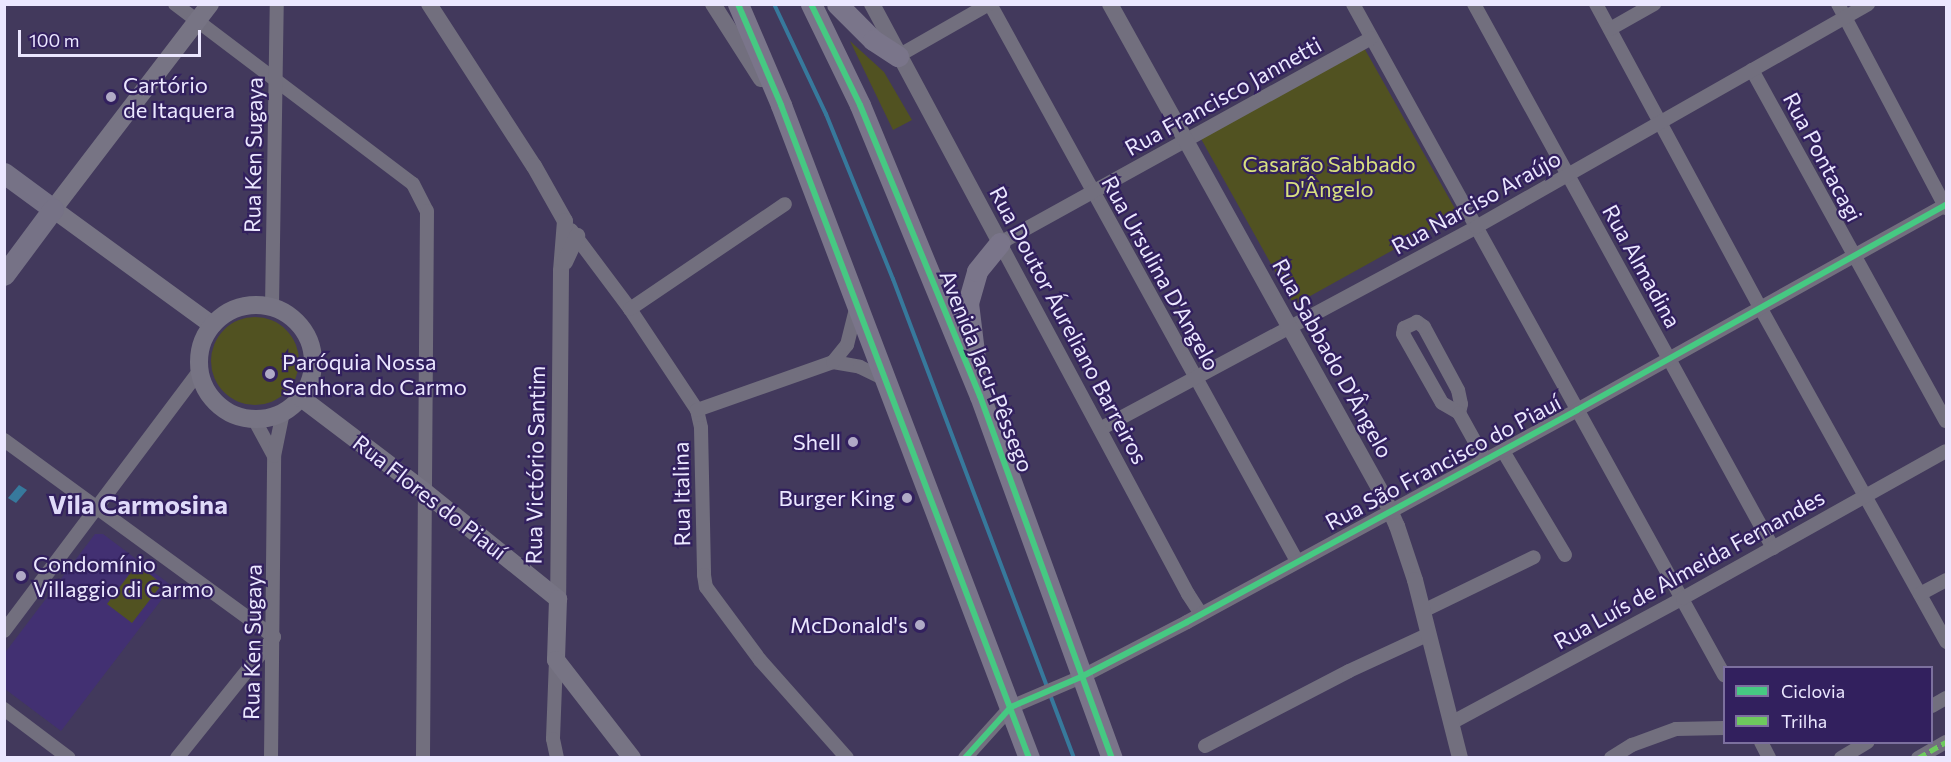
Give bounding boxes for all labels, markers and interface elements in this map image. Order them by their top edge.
scale bar [21,18,204,56]
text: 100 m [29,29,79,51]
street label: Rua Francisco Jannetti [1120,31,1326,161]
place label: Cartório de Itaquera [123,71,235,122]
street label: Rua Ken Sugaya [238,77,268,233]
street label: Rua Pontacagi [1778,88,1868,226]
marker: Cartório de Itaquera [104,90,118,104]
street label: Rua Narciso Araújo [1387,145,1565,259]
park label: Casarão Sabbado D'Ângelo [1242,150,1416,202]
street label: Rua Ursulina D'Angelo [1097,171,1225,375]
street label: Rua Doutor Áureliano Barreiros [984,182,1154,468]
street label: Rua Almadina [1597,200,1687,332]
street label: Rua Sabbado D'Ângelo [1267,254,1399,462]
street label: Avenida Jacu-Pêssego [934,266,1040,476]
place label: Paróquia Nossa Senhora do Carmo [282,348,467,400]
street label: Rua Victório Santim [520,365,550,565]
marker: Paróquia Nossa Senhora do Carmo [263,367,277,381]
street label: Rua São Francisco do Piauí [1321,389,1565,535]
street label: Rua Flores do Piauí [348,429,512,565]
place label: Shell [793,429,841,455]
marker: Shell [846,435,860,449]
street label: Rua Italina [667,441,695,547]
street label: Rua Luís de Almeida Fernandes [1549,483,1829,655]
place label: Burger King [778,485,895,511]
district label: Vila Carmosina [48,488,228,520]
marker: Burger King [900,491,914,505]
place label: Condomínio Villaggio di Carmo [33,550,214,602]
street label: Rua Ken Sugaya [237,564,267,720]
marker: Condomínio Villaggio di Carmo [14,569,28,583]
place label: McDonald's [790,612,908,638]
marker: McDonald's [913,618,927,632]
legend [1723,666,1933,744]
text: Ciclovia [1781,680,1845,702]
text: Trilha [1781,710,1827,732]

